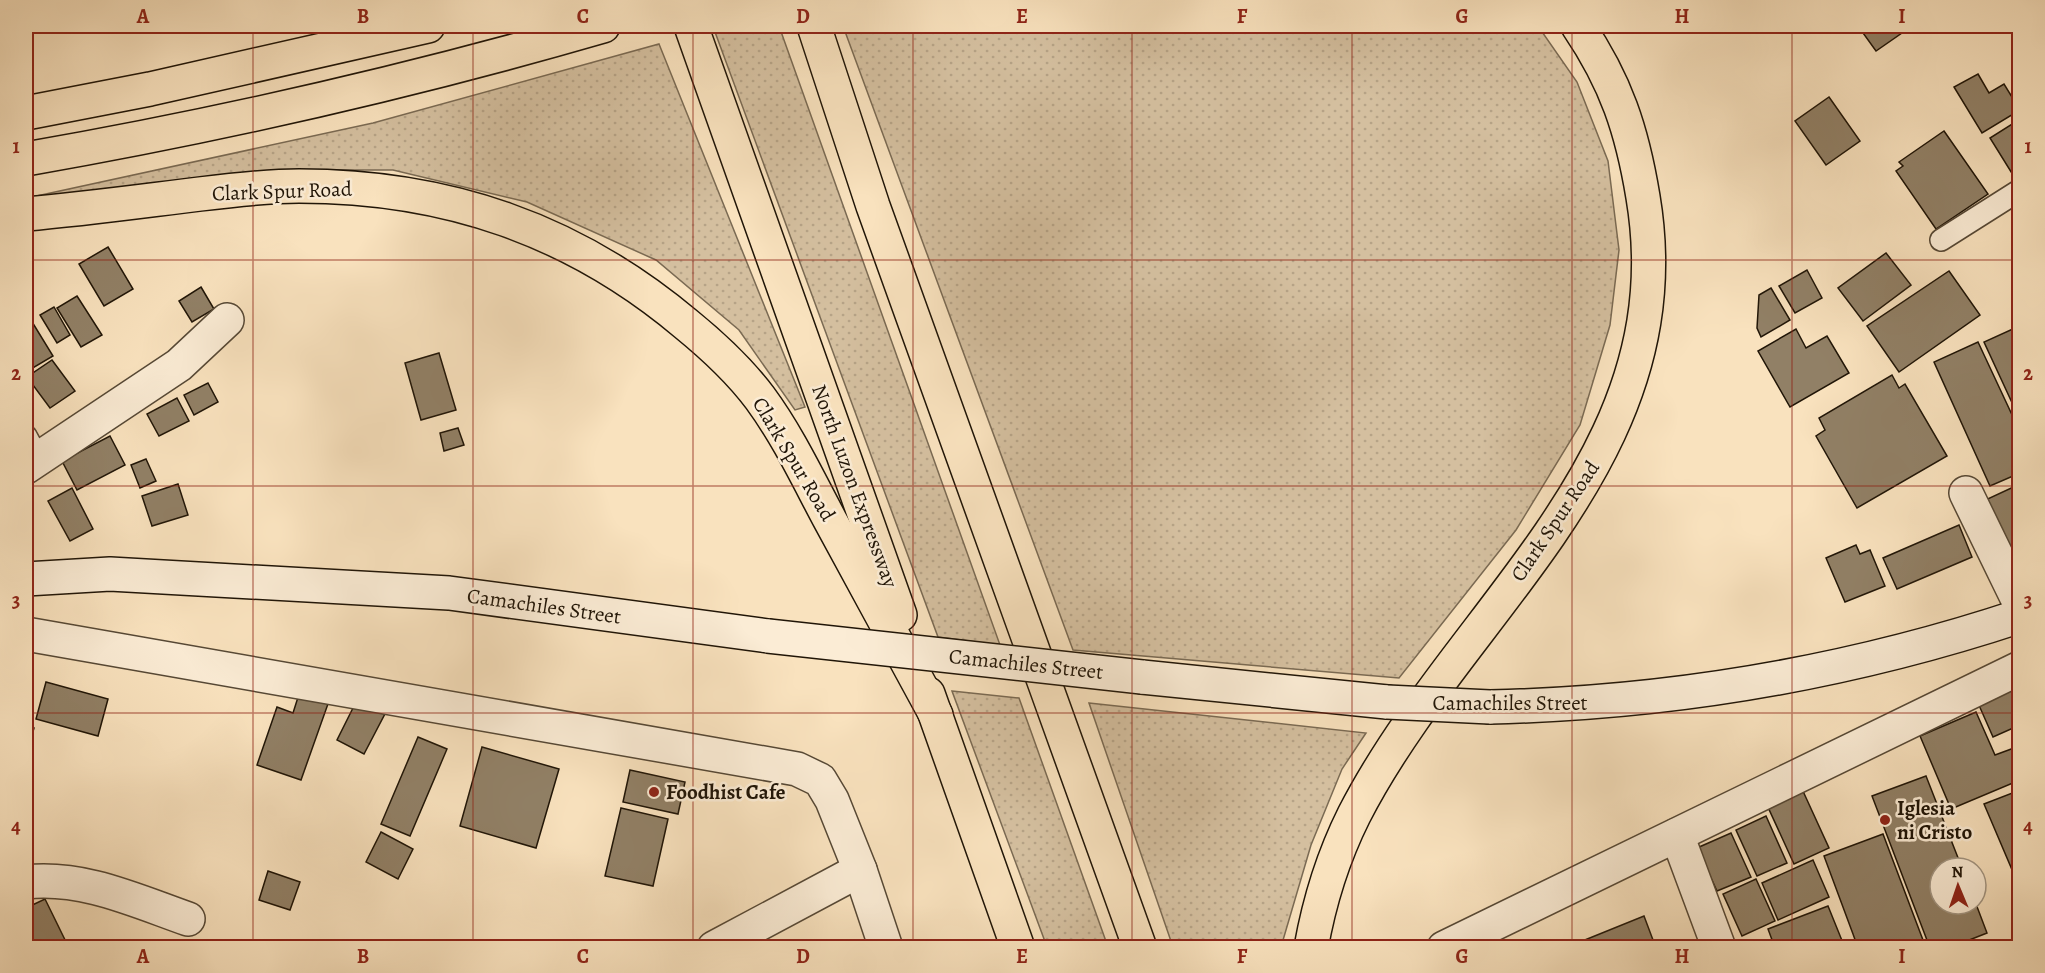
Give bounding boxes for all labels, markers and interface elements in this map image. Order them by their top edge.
text: A [136,3,150,30]
text: B [357,3,369,30]
text: C [577,3,589,30]
text: D [796,3,810,30]
text: E [1016,3,1028,30]
text: F [1237,3,1248,30]
text: G [1455,3,1469,30]
text: H [1675,3,1690,30]
text: I [1898,3,1906,30]
text: 1 [12,133,20,160]
text: 1 [2024,133,2032,160]
street label: Clark Spur Road [211,175,353,207]
text: 2 [11,360,21,387]
text: 2 [2023,360,2033,387]
street label: North Luzon Expressway [805,381,905,592]
street label: Clark Spur Road [746,392,842,527]
street label: Clark Spur Road [1504,454,1606,587]
street label: Camachiles Street [465,581,623,631]
text: 3 [12,587,20,614]
text: 3 [2024,587,2032,614]
street label: Camachiles Street [947,642,1105,686]
street label: Camachiles Street [1432,689,1588,717]
place label: Foodhist Cafe [666,778,786,806]
marker: Foodhist Cafe [647,785,661,799]
place label: Iglesia ni Cristo [1897,794,1973,846]
text: 4 [11,813,21,840]
marker: Iglesia ni Cristo [1878,813,1892,827]
text: 4 [2023,813,2033,840]
north arrow [1928,856,1988,916]
text: N [1951,861,1964,883]
text: A [136,943,150,970]
text: B [357,943,369,970]
text: C [577,943,589,970]
text: D [796,943,810,970]
text: E [1016,943,1028,970]
text: F [1237,943,1248,970]
text: G [1455,943,1469,970]
text: H [1675,943,1690,970]
text: I [1898,943,1906,970]

